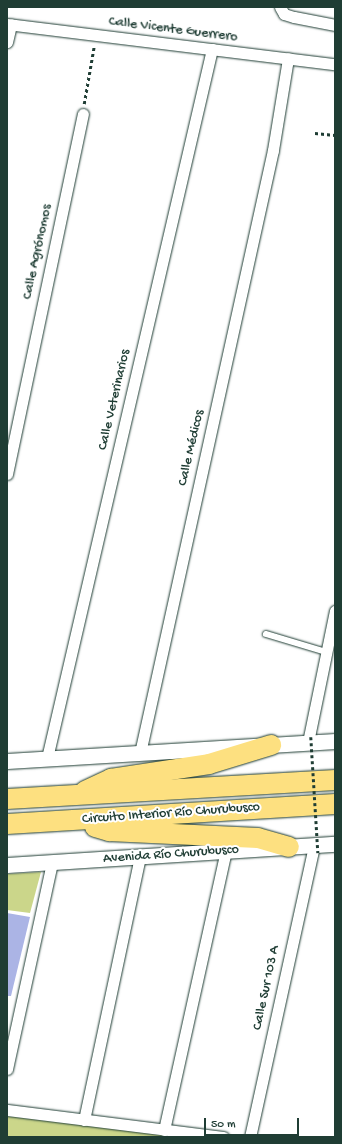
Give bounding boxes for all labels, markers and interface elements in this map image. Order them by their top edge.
street label: Calle Vicente Guerrero [108,14,238,46]
street label: Calle Agrónomos [20,203,56,301]
street label: Calle Veterinarios [95,348,135,452]
street label: Calle Médicos [175,408,209,488]
street label: Circuito Interior Río Churubusco [82,799,260,829]
street label: Avenida Río Churubusco [103,842,239,868]
street label: Calle Sur 103 A [250,944,284,1032]
scale bar [206,1110,301,1136]
text: 50 m [211,1118,236,1132]

